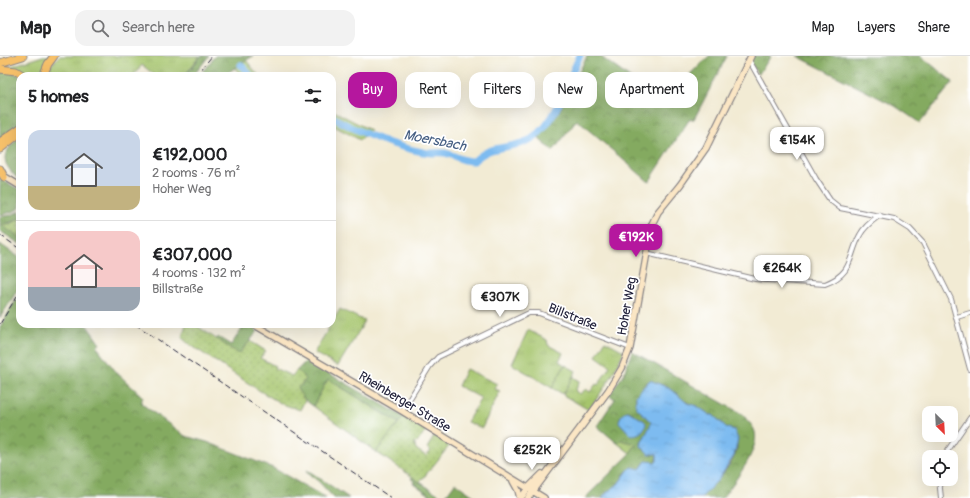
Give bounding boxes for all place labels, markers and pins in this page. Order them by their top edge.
pin: €154K [769,127,825,161]
pin: €192K [608,224,664,258]
pin: €264K [754,255,810,289]
pin: €307K [472,284,528,318]
pin: €252K [504,437,560,471]

